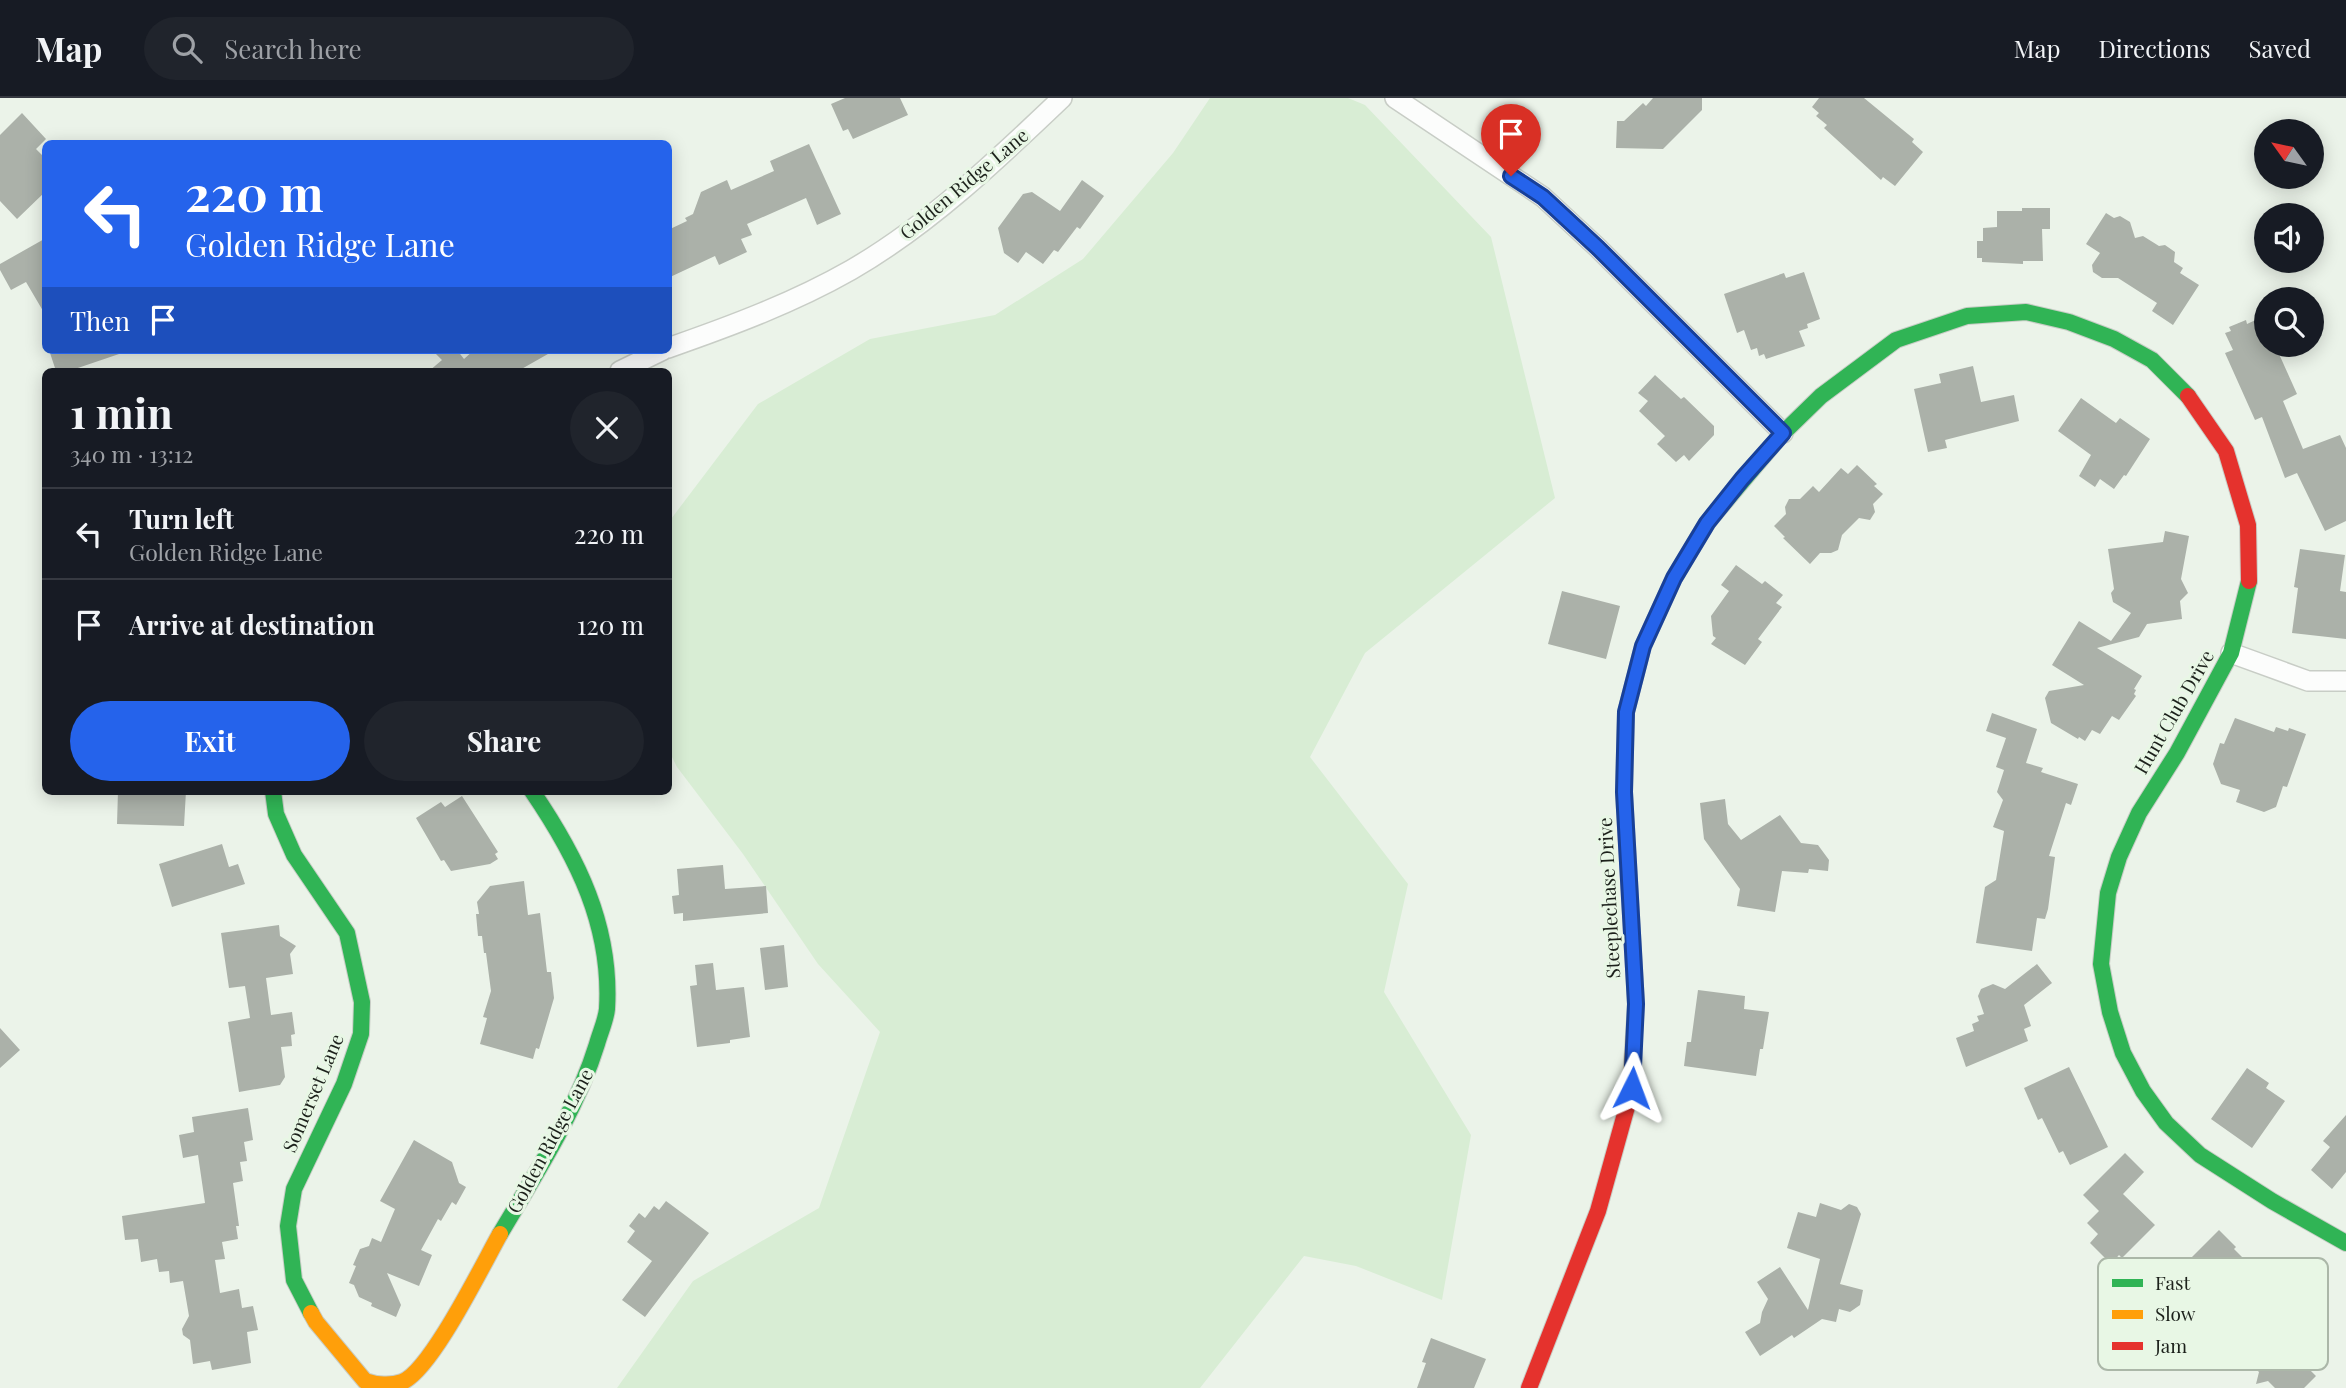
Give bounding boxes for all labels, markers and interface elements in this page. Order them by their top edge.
search box [144,17,634,80]
text: Map [35,26,102,70]
icon: search [168,29,206,67]
text: Search here [224,31,362,66]
text: Map [2014,32,2060,64]
text: Directions [2098,32,2211,64]
text: Saved [2249,32,2311,64]
pin [1481,104,1541,176]
icon: arrive [1492,115,1530,153]
north arrow [2254,119,2324,189]
map controls [2254,119,2324,357]
street label: Golden Ridge Lane [894,122,1033,245]
text: 220 m [185,159,324,224]
icon: left [70,168,161,259]
button: sound [2254,203,2324,273]
text: Golden Ridge Lane [185,222,455,265]
button: search [2254,287,2324,357]
icon: arrive [144,301,182,339]
text: Then [70,303,130,338]
text: 1 min [70,384,173,440]
button: close [570,391,644,465]
text: 340 m · 13:12 [70,438,193,469]
text: Turn left [129,501,234,536]
icon: left [70,515,108,553]
text: 220 m [574,516,644,551]
text: Golden Ridge Lane [129,536,323,567]
icon: arrive [70,606,108,644]
text: Arrive at destination [129,607,375,642]
text: 120 m [577,607,644,642]
street label: Hunt Club Drive [2127,645,2219,778]
button: Exit [70,701,350,781]
button: Share [364,701,644,781]
street label: Steeplechase Drive [1591,817,1625,979]
street label: Somerset Lane [275,1029,349,1156]
position arrow [1595,1051,1669,1125]
street label: Golden Ridge Lane [500,1064,598,1217]
legend [2098,1258,2328,1370]
text: Fast [2155,1269,2191,1295]
text: Slow [2155,1300,2196,1326]
text: Jam [2154,1332,2187,1358]

